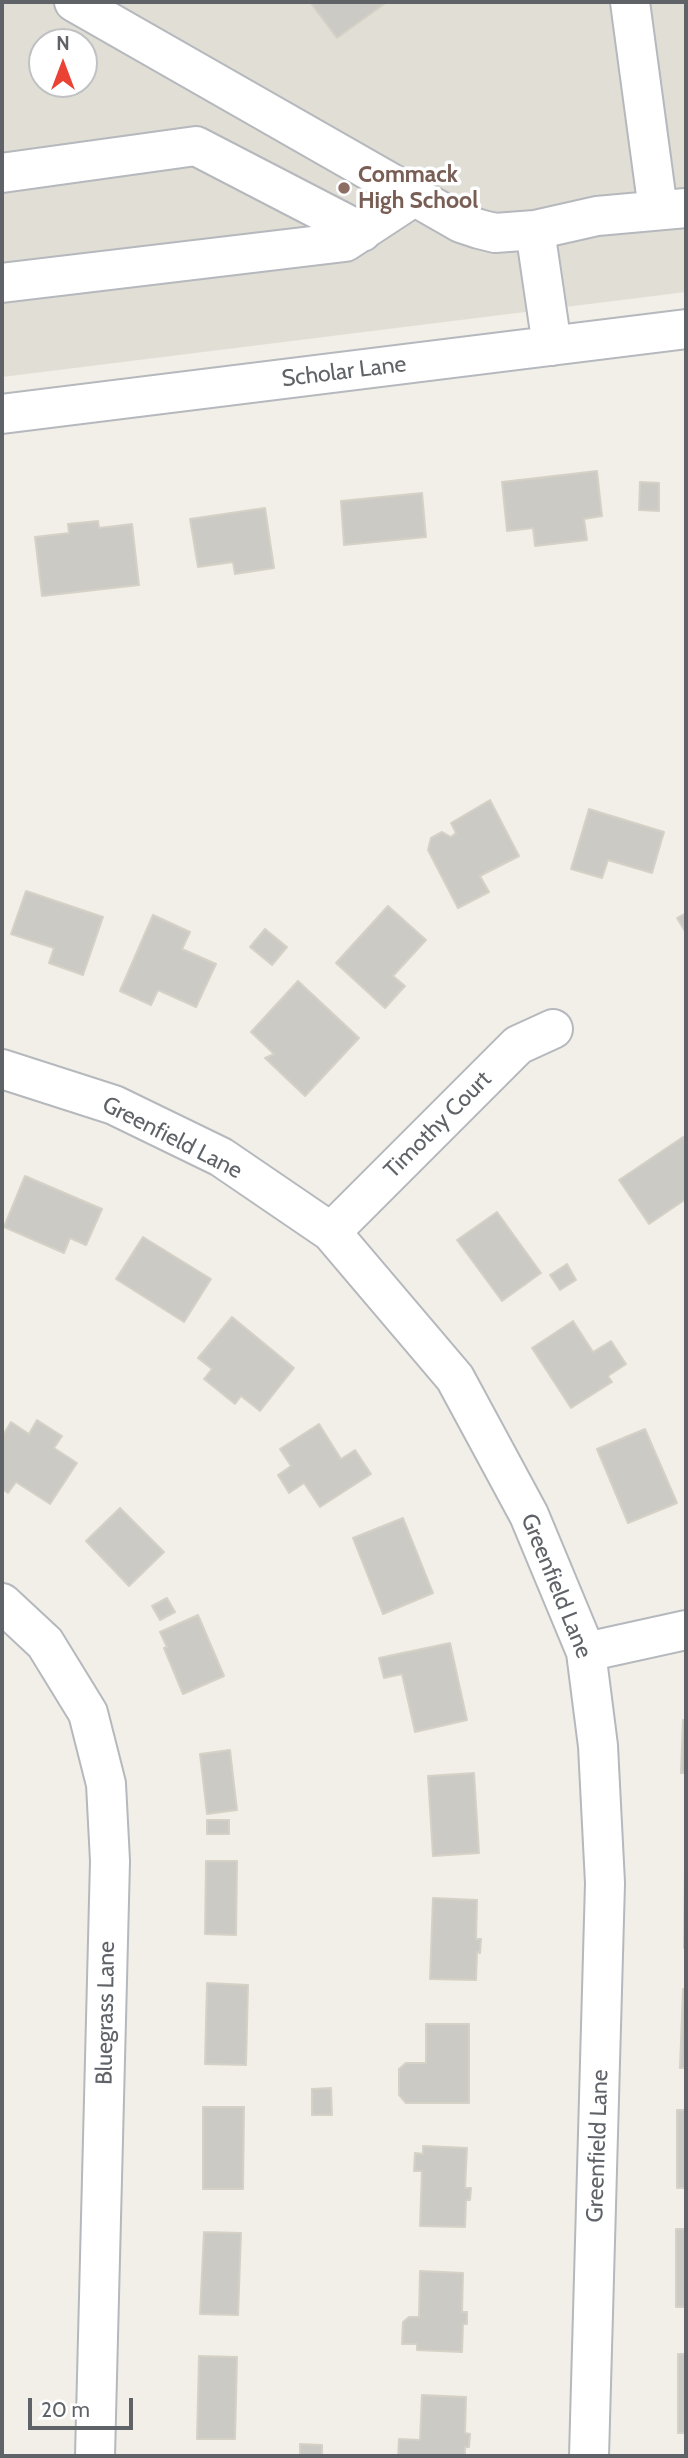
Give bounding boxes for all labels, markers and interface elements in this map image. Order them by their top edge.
north arrow [28,28,98,98]
text: N [56,32,70,55]
place label: Commack High School [358,161,478,215]
marker: Commack High School [336,180,352,196]
street label: Scholar Lane [280,351,408,393]
street label: Timothy Court [379,1066,497,1184]
street label: Greenfield Lane [97,1091,247,1185]
street label: Greenfield Lane [514,1510,598,1662]
street label: Bluegrass Lane [91,1941,121,2085]
street label: Greenfield Lane [582,2069,614,2223]
scale bar [32,2384,136,2428]
text: 20 m [41,2397,90,2422]

